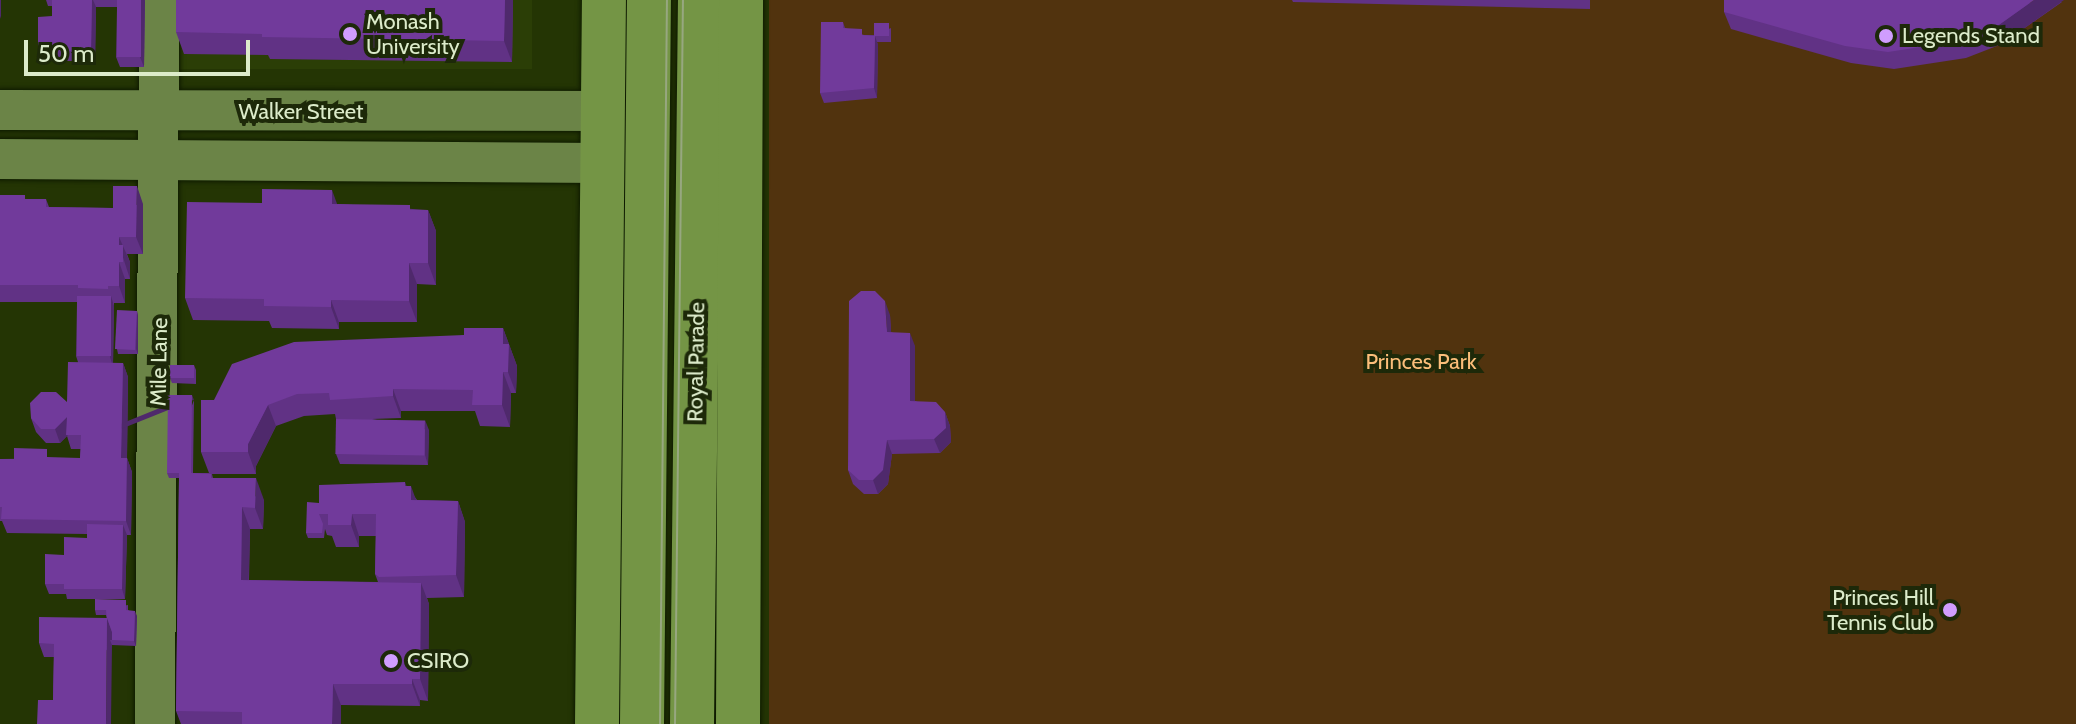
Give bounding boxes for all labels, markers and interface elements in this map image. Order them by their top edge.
place label: Monash University [366,8,460,60]
place label: Legends Stand [1902,23,2040,49]
scale bar [28,24,254,74]
marker: Monash University [341,25,359,43]
marker: Legends Stand [1877,27,1895,45]
text: 50 m [38,39,94,68]
street label: Walker Street [239,99,363,125]
street label: Royal Parade [682,302,710,422]
street label: Mile Lane [145,317,173,407]
park label: Princes Park [1365,349,1477,375]
place label: Princes Hill Tennis Club [1827,584,1934,636]
marker: Princes Hill Tennis Club [1941,601,1959,619]
place label: CSIRO [407,648,469,674]
marker: CSIRO [382,652,400,670]

